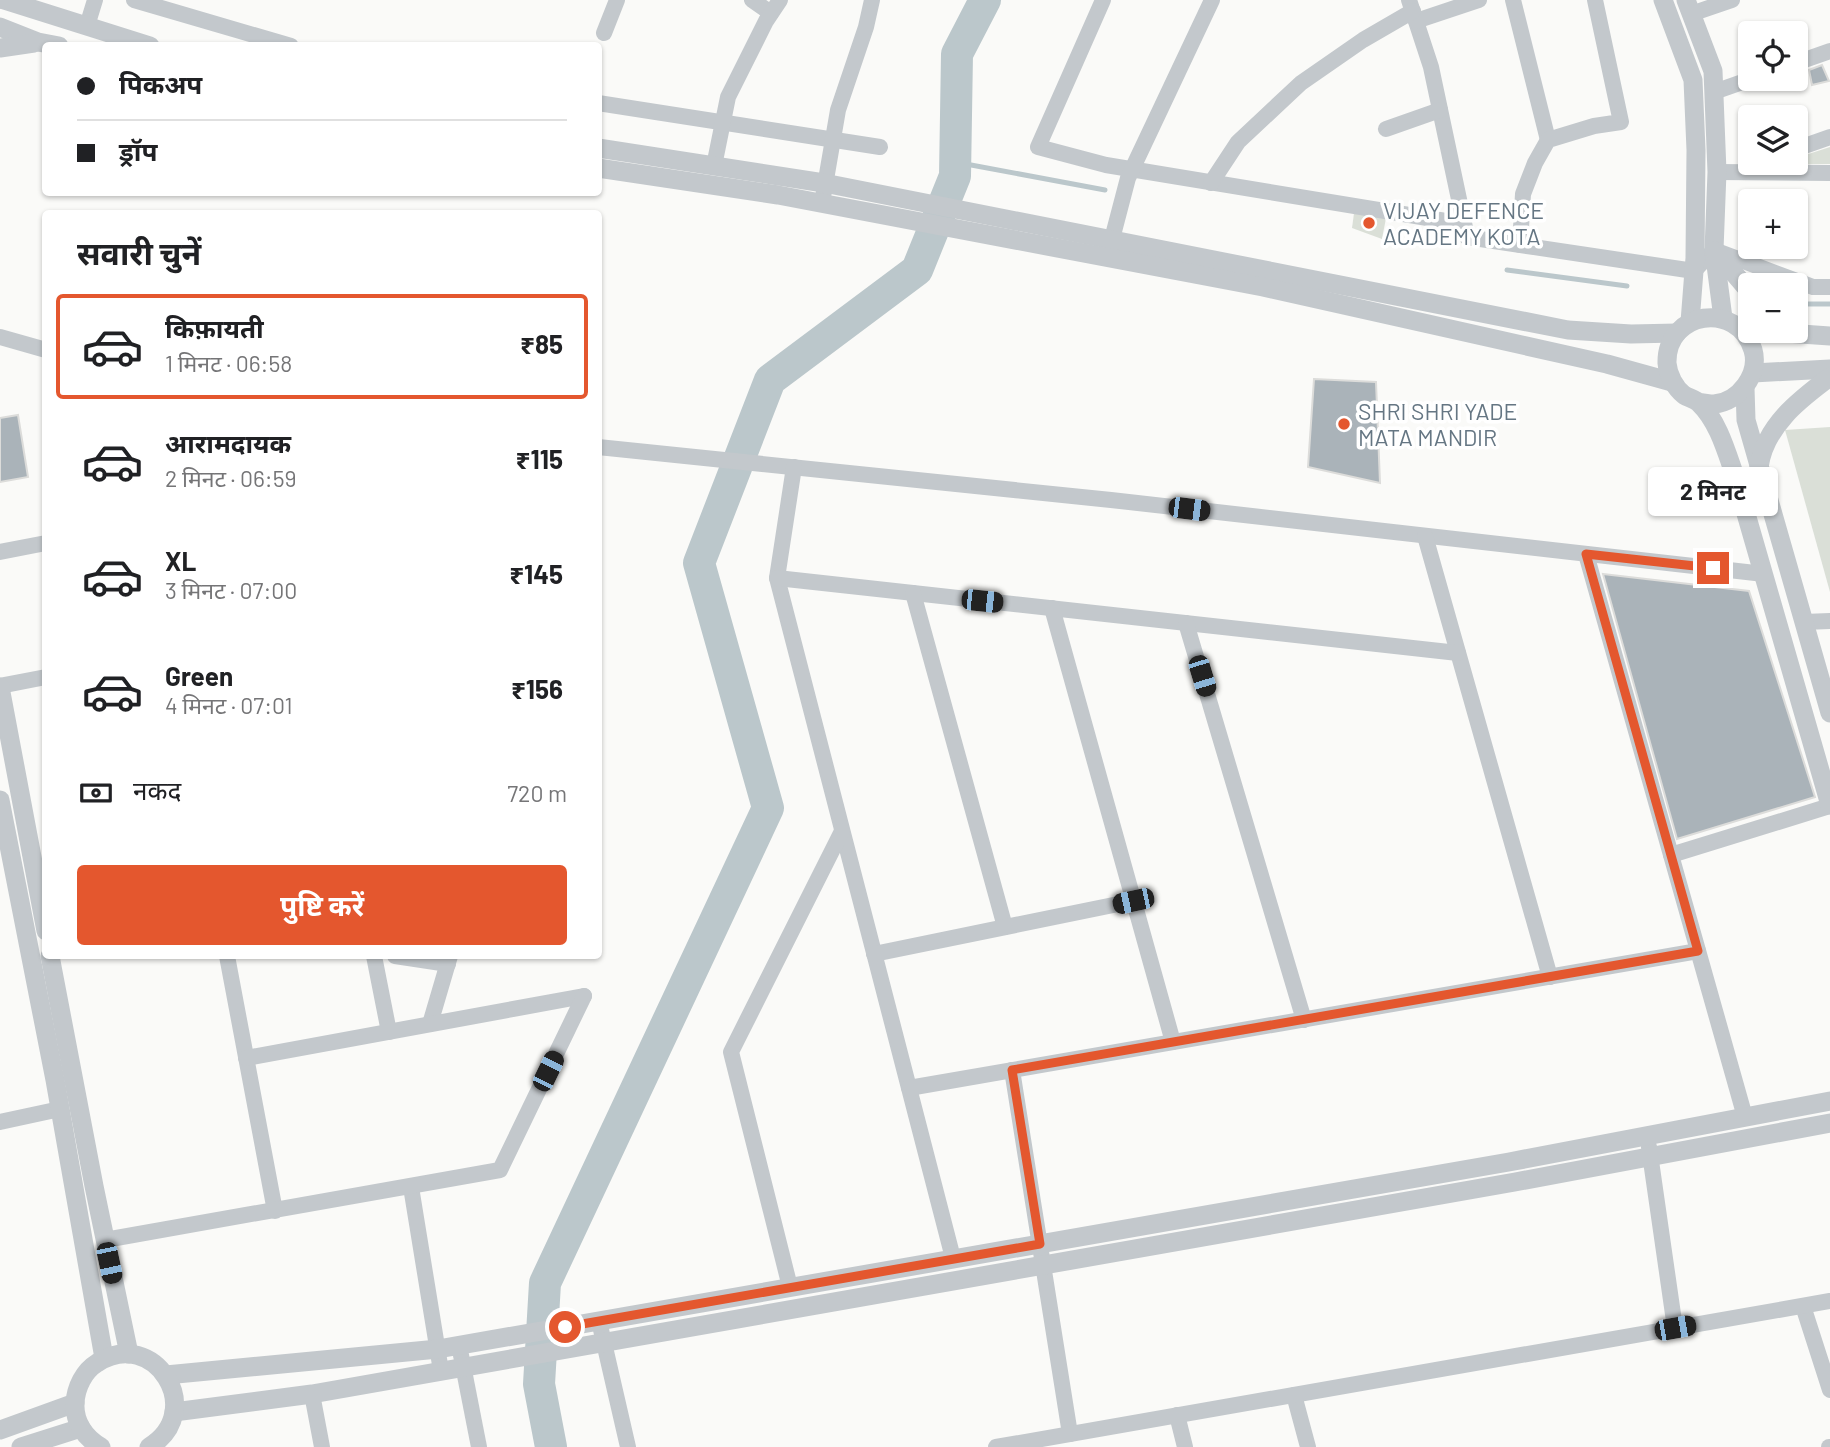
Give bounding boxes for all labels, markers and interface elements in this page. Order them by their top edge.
map controls [1738,21,1808,343]
button: locate [1738,21,1808,91]
text: पिकअप [119,68,202,99]
button: layers [1738,105,1808,175]
text: ड्रॉप [119,135,157,166]
button: + [1738,189,1808,259]
place label: VIJAY DEFENCE ACADEMY KOTA [1383,196,1544,250]
marker: VIJAY DEFENCE ACADEMY KOTA [1361,215,1377,231]
text: सवारी चुनें [77,233,201,271]
button: − [1738,273,1808,343]
text: किफ़ायती [165,312,264,343]
icon: car [81,315,144,378]
text: ₹85 [520,328,563,359]
text: 1 मिनट · 06:58 [165,349,292,377]
place label: SHRI SHRI YADE MATA MANDIR [1358,397,1517,451]
marker: SHRI SHRI YADE MATA MANDIR [1336,416,1352,432]
text: आरामदायक [165,427,291,458]
icon: car [81,430,144,493]
text: ₹115 [516,443,563,474]
text: 2 मिनट · 06:59 [165,464,296,492]
callout: 2 मिनट [1648,466,1778,516]
text: 2 मिनट [1680,477,1746,505]
car [1167,496,1212,522]
icon: car [81,545,144,608]
text: XL [165,545,196,576]
route end [1697,552,1729,584]
text: ₹145 [509,558,563,589]
text: 3 मिनट · 07:00 [165,576,297,604]
car [961,588,1004,614]
car [1186,653,1219,699]
icon: car [81,660,144,723]
text: Green [165,660,233,691]
text: ₹156 [511,673,563,704]
text: 4 मिनट · 07:01 [165,691,292,719]
icon: cash [77,774,115,812]
text: नकद [133,774,181,805]
text: 720 m [507,779,567,807]
button: पुष्टि करें [77,865,567,945]
car [1111,886,1156,916]
car [530,1048,567,1094]
car [95,1240,124,1286]
route start [549,1311,581,1343]
car [1653,1314,1698,1342]

